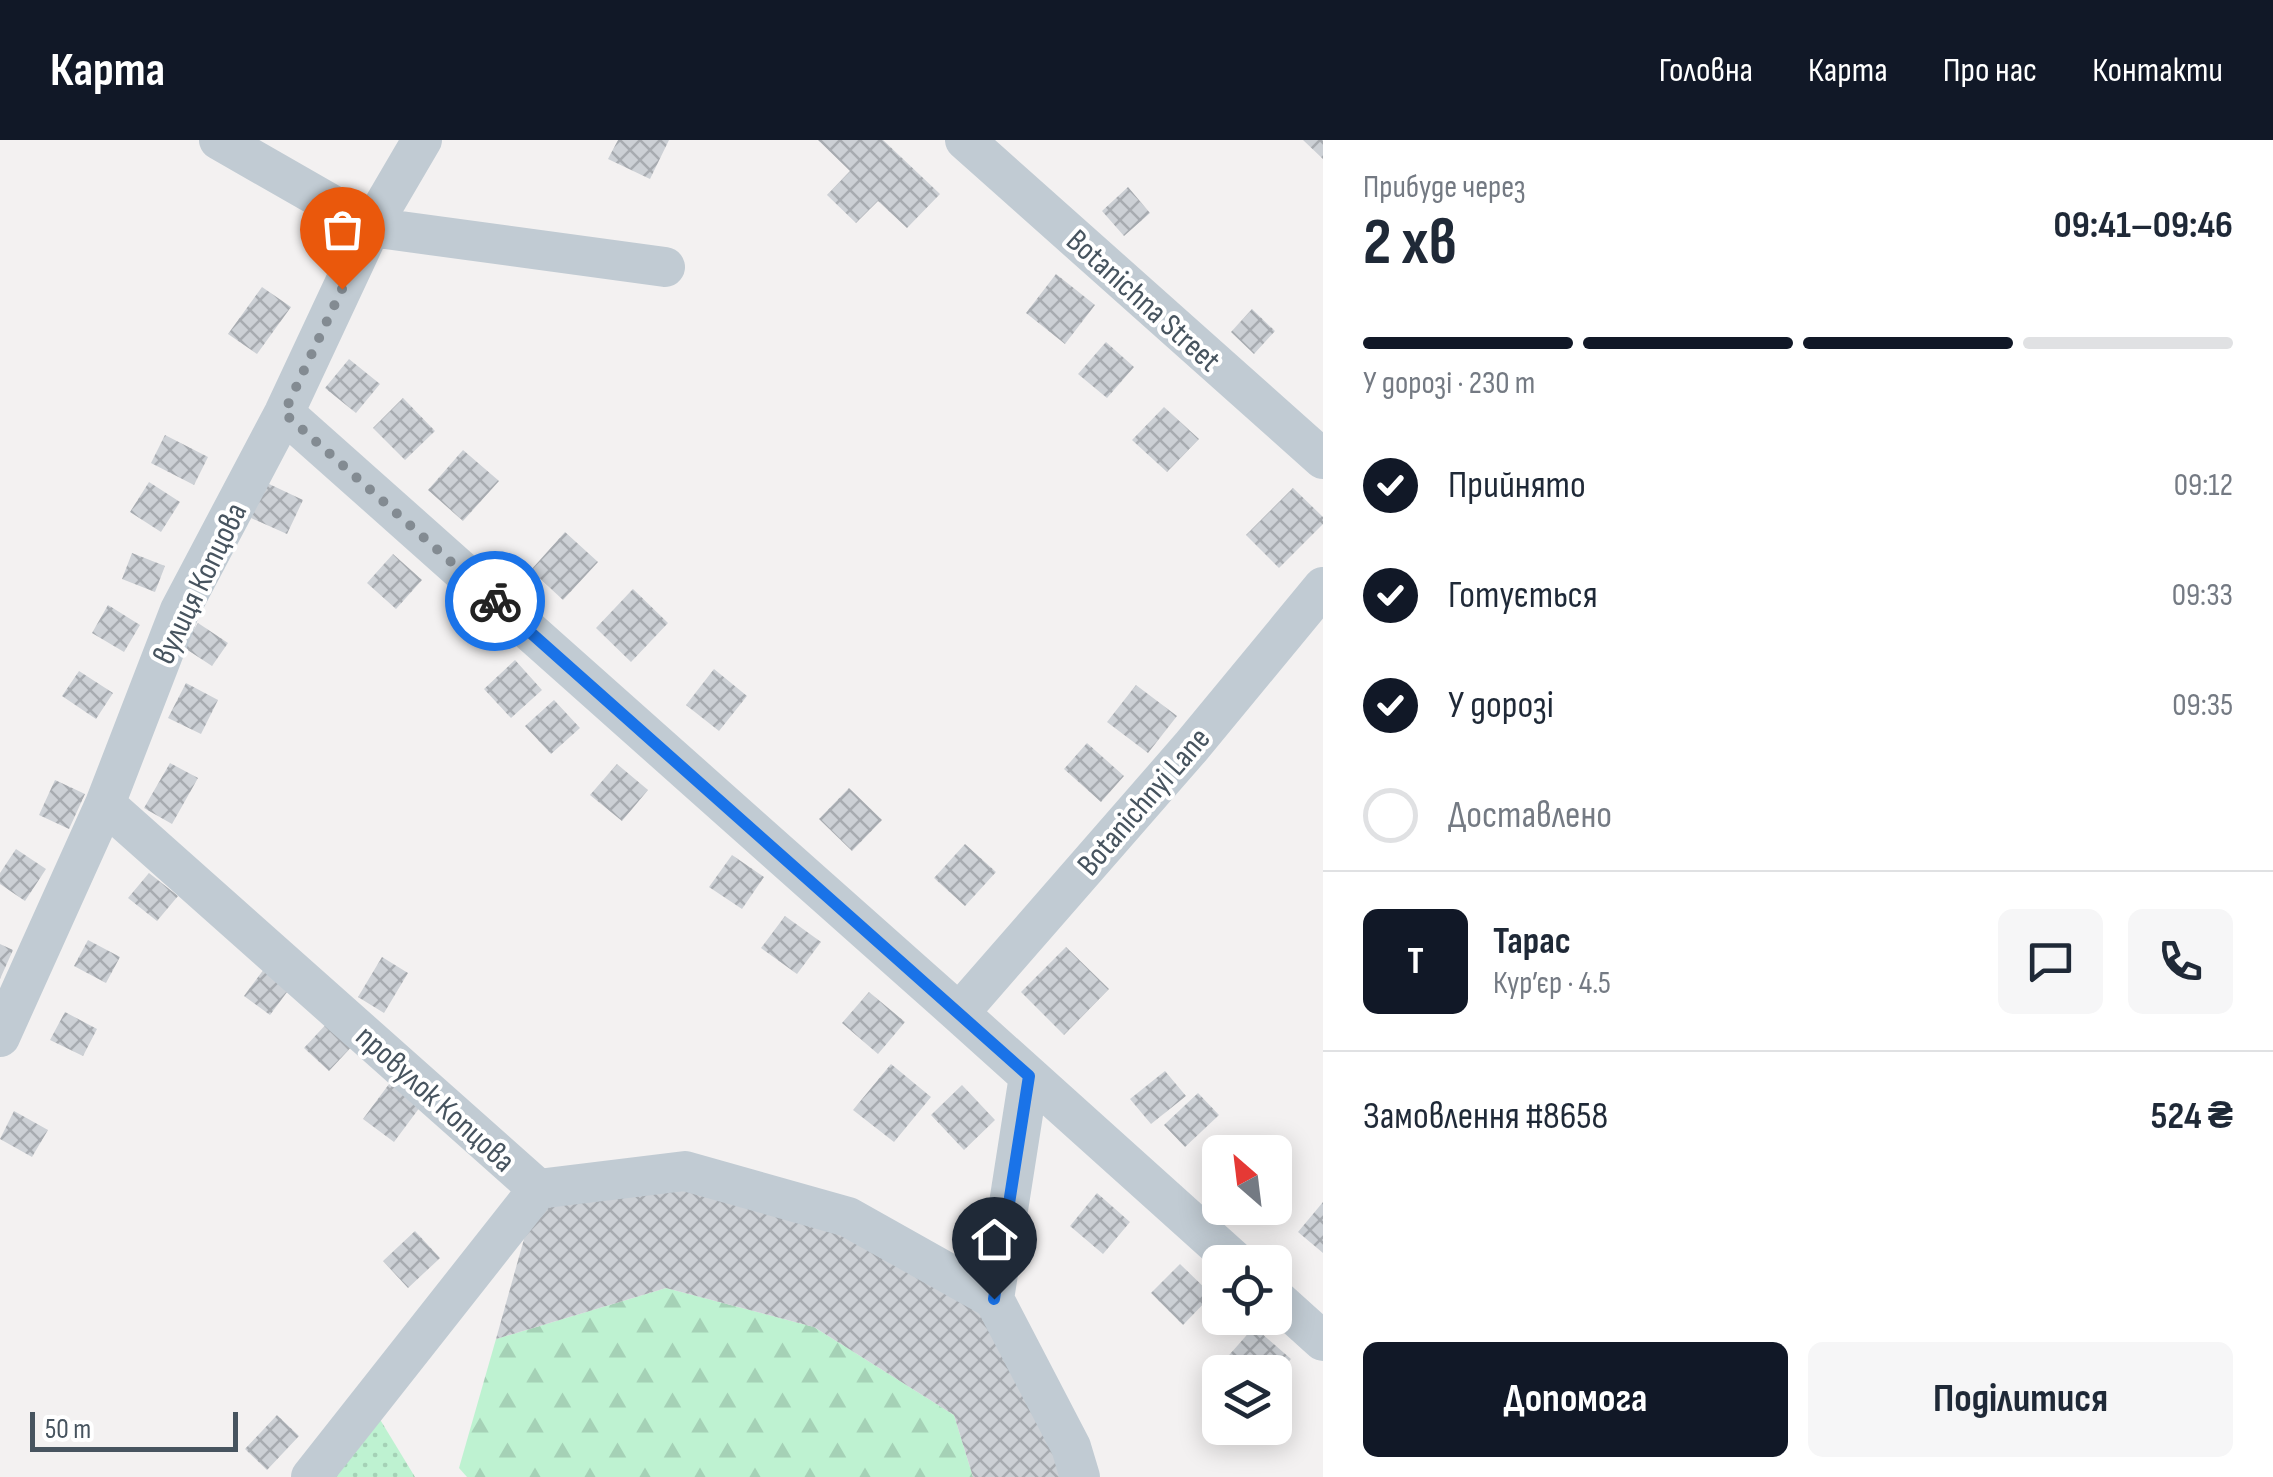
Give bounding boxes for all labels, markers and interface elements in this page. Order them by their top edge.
text: Карта [50,42,165,99]
text: Головна [1659,49,1753,92]
text: Карта [1808,49,1888,92]
text: Про нас [1943,49,2037,92]
text: Контакти [2092,49,2223,92]
text: Прибуде через [1363,168,1526,207]
pin [300,187,385,290]
icon: bag [315,202,370,257]
text: 09:41–09:46 [2054,203,2233,248]
text: 2 хв [1363,205,1457,283]
street label: Botanichna Street [1058,222,1228,381]
text: У дорозі · 230 m [1363,364,1535,403]
icon: check [1363,458,1418,513]
text: Прийнято [1448,463,1586,508]
text: 09:12 [2174,466,2233,505]
street label: вулиця Копцова [145,497,256,671]
courier [445,551,545,651]
icon: check [1363,568,1418,623]
text: Готується [1448,573,1598,618]
icon: bike [468,574,523,629]
text: 09:33 [2172,576,2233,615]
icon: check [1363,678,1418,733]
text: У дорозі [1448,683,1554,728]
text: 09:35 [2172,686,2233,725]
street label: Botanichnyi Lane [1069,720,1219,884]
text: Доставлено [1448,793,1612,838]
button: chat [1998,909,2103,1014]
button: phone [2128,909,2233,1014]
text: Тарас [1493,919,1571,964]
text: Т [1407,939,1424,984]
text: Кур’єр · 4.5 [1493,964,1611,1003]
street label: провулок Копцова [347,1017,523,1181]
text: Замовлення #8658 [1363,1094,1608,1139]
text: 524 ₴ [2151,1094,2233,1139]
north arrow [1202,1135,1292,1225]
map controls [1202,1135,1292,1445]
pin [952,1197,1037,1300]
icon: home [967,1212,1022,1267]
button: locate [1202,1245,1292,1335]
button: Допомога [1363,1342,1788,1457]
button: Поділитися [1808,1342,2233,1457]
button: layers [1202,1355,1292,1445]
scale bar [30,1407,238,1452]
text: 50 m [45,1413,91,1446]

